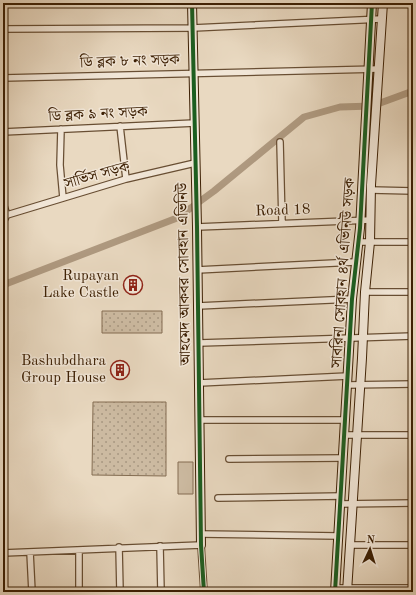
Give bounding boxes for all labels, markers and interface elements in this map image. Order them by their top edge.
street label: ডি ব্লক ৮ নং সড়ক [79,51,180,71]
street label: ডি ব্লক ৯ নং সড়ক [47,103,148,125]
street label: সার্ভিস সড়ক [61,157,132,193]
street label: সাবরিনা সোবহান ৪র্থ এভিনিউ সড়ক [327,177,358,370]
street label: আহমেদ আকবর সোবহান এভিনিউ [173,182,194,366]
street label: Road 18 [255,203,311,219]
place label: Rupayan Lake Castle [42,269,119,301]
building icon: Rupayan Lake Castle [122,274,144,296]
place label: Bashubdhara Group House [21,354,107,386]
building icon: Bashubdhara Group House [109,359,131,381]
north arrow [350,529,390,569]
text: N [366,535,376,546]

